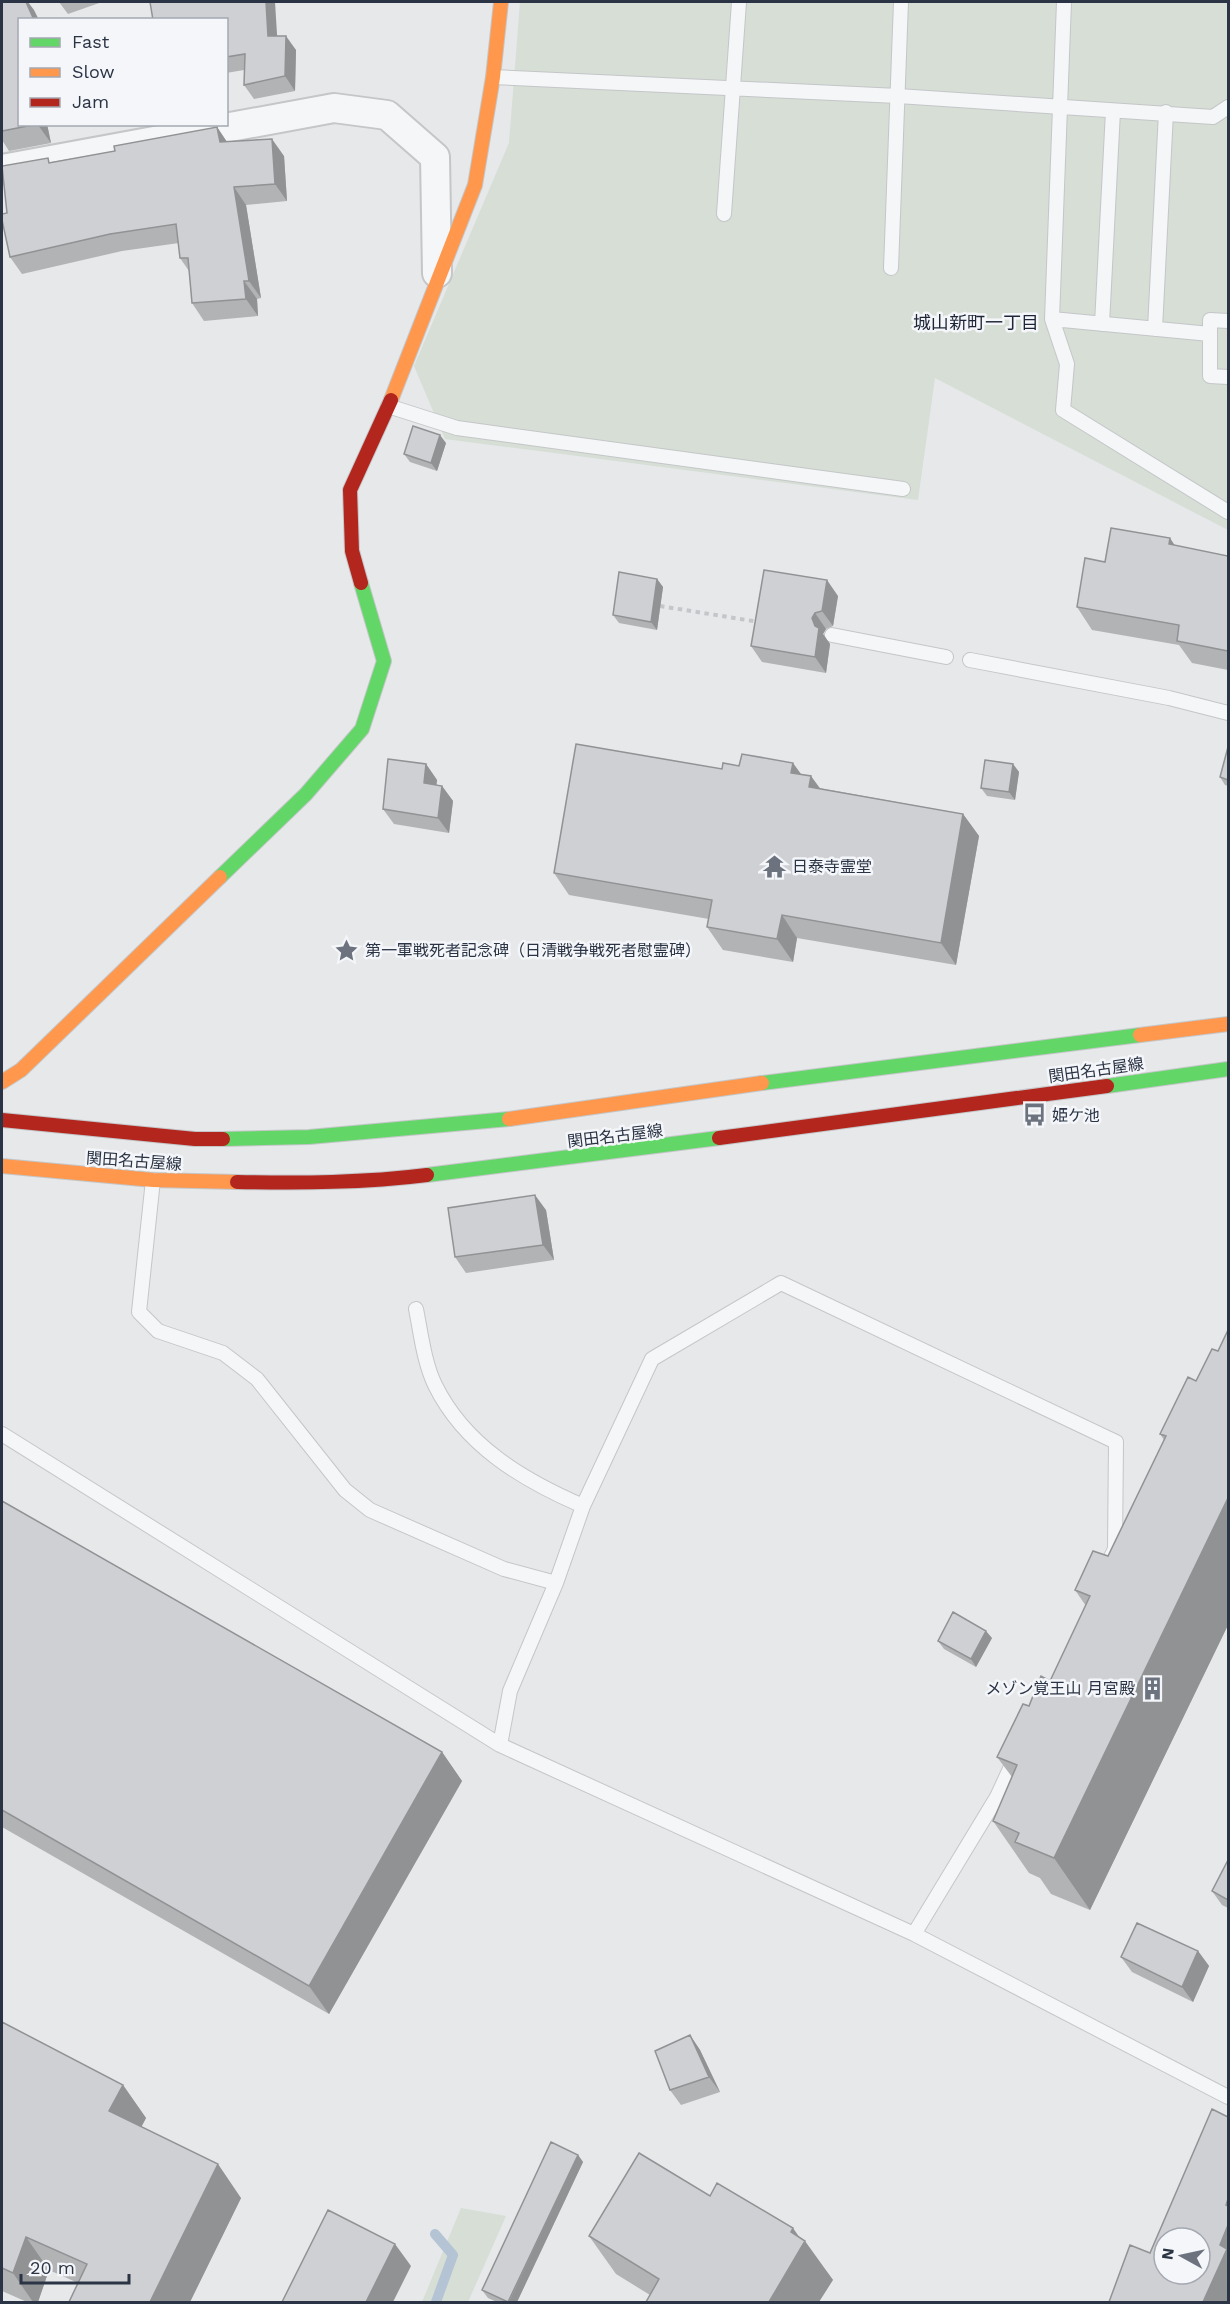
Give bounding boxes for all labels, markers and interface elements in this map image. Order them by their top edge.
legend [18,18,228,126]
text: Fast [72,31,110,52]
text: Slow [72,61,115,82]
text: Jam [72,91,109,112]
district label: 城山新町一丁目 [913,312,1039,333]
temple icon: 日泰寺霊堂 [761,853,787,879]
place label: 日泰寺霊堂 [792,857,872,876]
place icon: 第一軍戦死者記念碑（日清戦争戦死者慰霊碑） [334,937,360,963]
place label: 第一軍戦死者記念碑（日清戦争戦死者慰霊碑） [365,941,701,960]
street label: 関田名古屋線 [1047,1054,1145,1086]
bus stop icon: 姫ケ池 [1021,1102,1047,1128]
place label: 姫ケ池 [1052,1106,1100,1125]
street label: 関田名古屋線 [566,1121,664,1151]
street label: 関田名古屋線 [85,1148,183,1174]
building icon: メゾン覚王山 月宮殿 [1140,1675,1166,1701]
place label: メゾン覚王山 月宮殿 [986,1679,1135,1698]
north arrow [1152,2226,1212,2286]
scale bar [21,2247,129,2285]
text: N [1157,2247,1178,2261]
text: 20 m [30,2257,75,2278]

